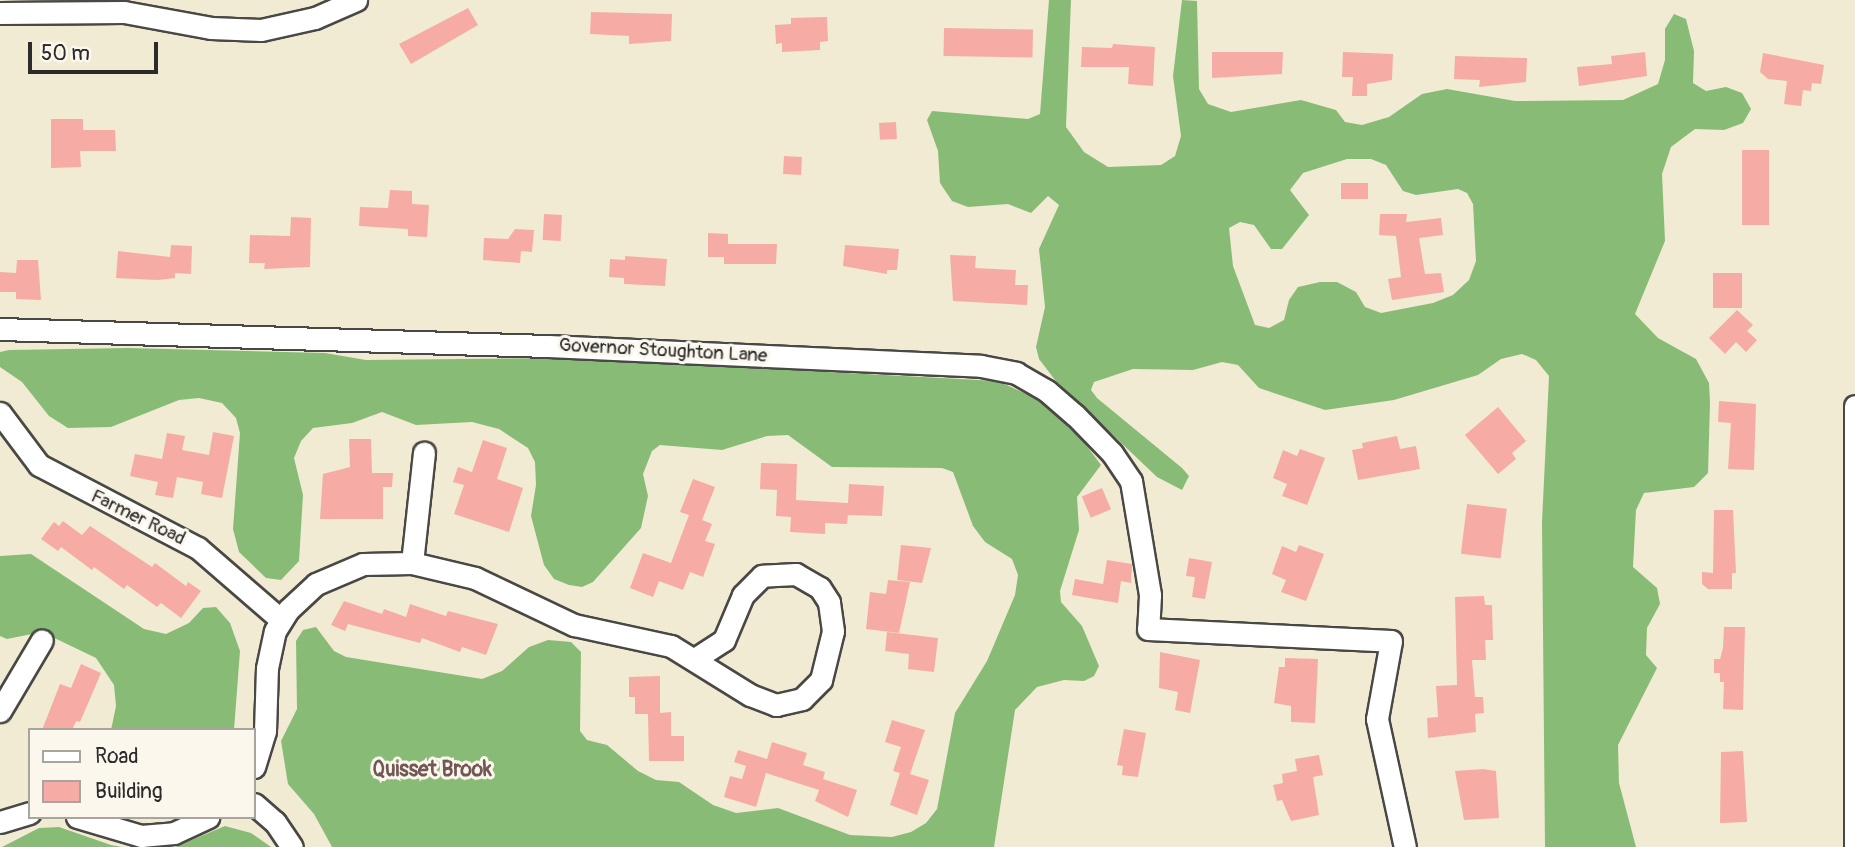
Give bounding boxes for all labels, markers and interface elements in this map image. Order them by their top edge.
scale bar [32,28,161,72]
text: 50 m [41,40,90,67]
street label: Governor Stoughton Lane [558,334,768,368]
street label: Farmer Road [87,485,189,551]
legend [28,728,256,819]
text: Road [95,743,139,770]
district label: Quisset Brook [372,757,492,783]
text: Building [95,778,162,805]

